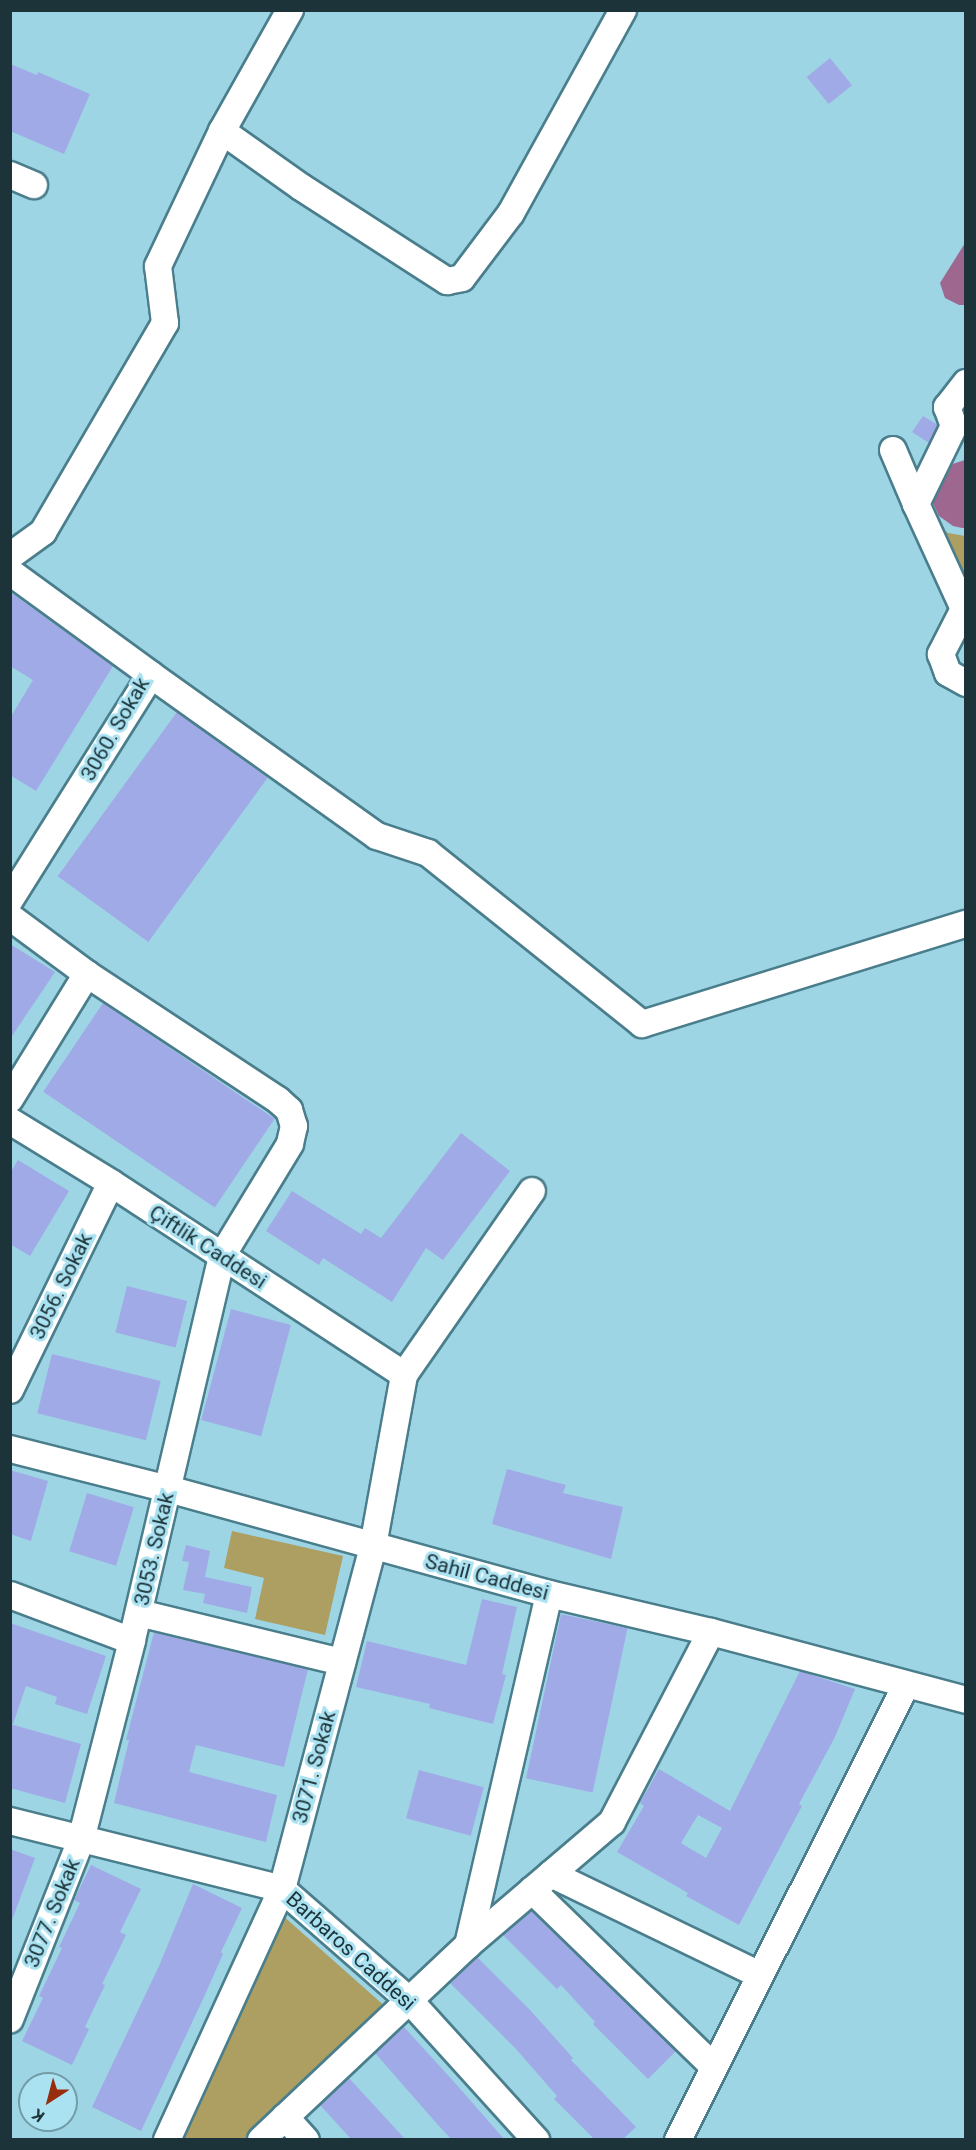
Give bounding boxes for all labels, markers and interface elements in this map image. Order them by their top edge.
street label: 3060. Sokak [75,673,155,785]
street label: Çiftlik Caddesi [145,1200,271,1294]
street label: 3056. Sokak [24,1229,98,1343]
street label: 3053. Sokak [129,1490,179,1608]
street label: Sahil Caddesi [423,1548,551,1606]
street label: 3071. Sokak [287,1708,341,1826]
street label: 3077. Sokak [19,1855,85,1971]
street label: Barbaros Caddesi [281,1886,421,2016]
north arrow [18,2072,78,2132]
text: K [29,2105,48,2126]

